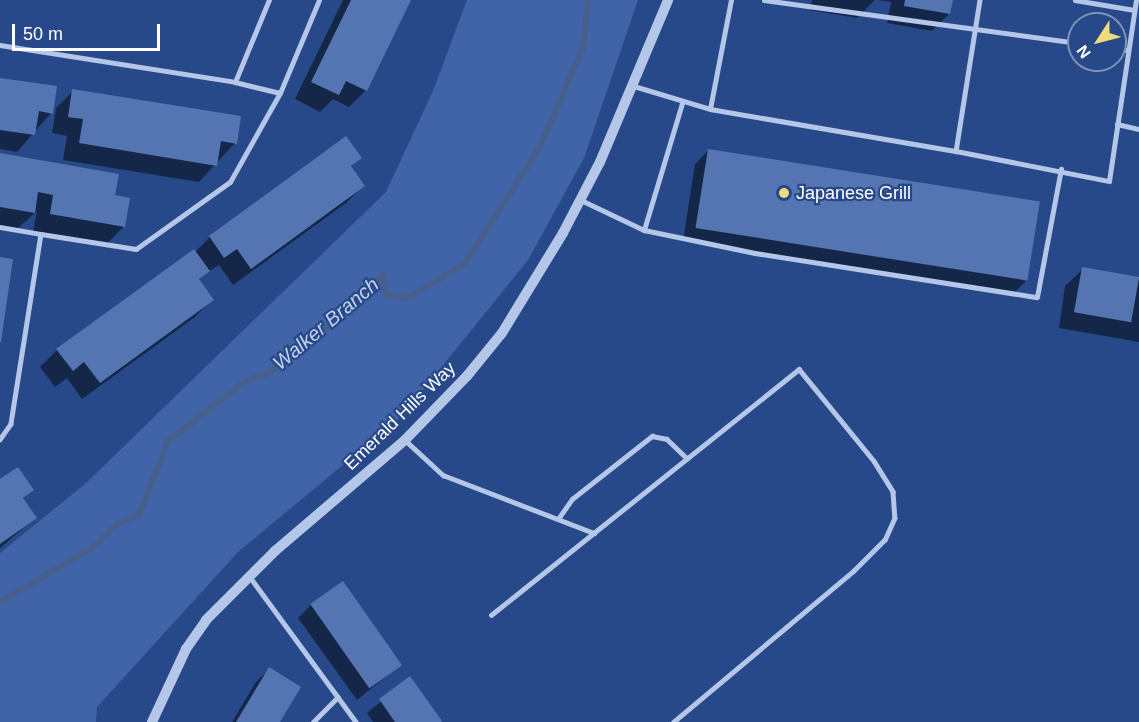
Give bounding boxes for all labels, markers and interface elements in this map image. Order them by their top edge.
scale bar [15,12,164,50]
north arrow [1067,12,1127,72]
text: 50 m [23,24,63,44]
text: N [1073,42,1094,61]
place label: Japanese Grill [796,182,911,204]
marker: Japanese Grill [777,186,791,200]
water label: Walker Branch [268,273,384,375]
street label: Emerald Hills Way [340,357,460,475]

